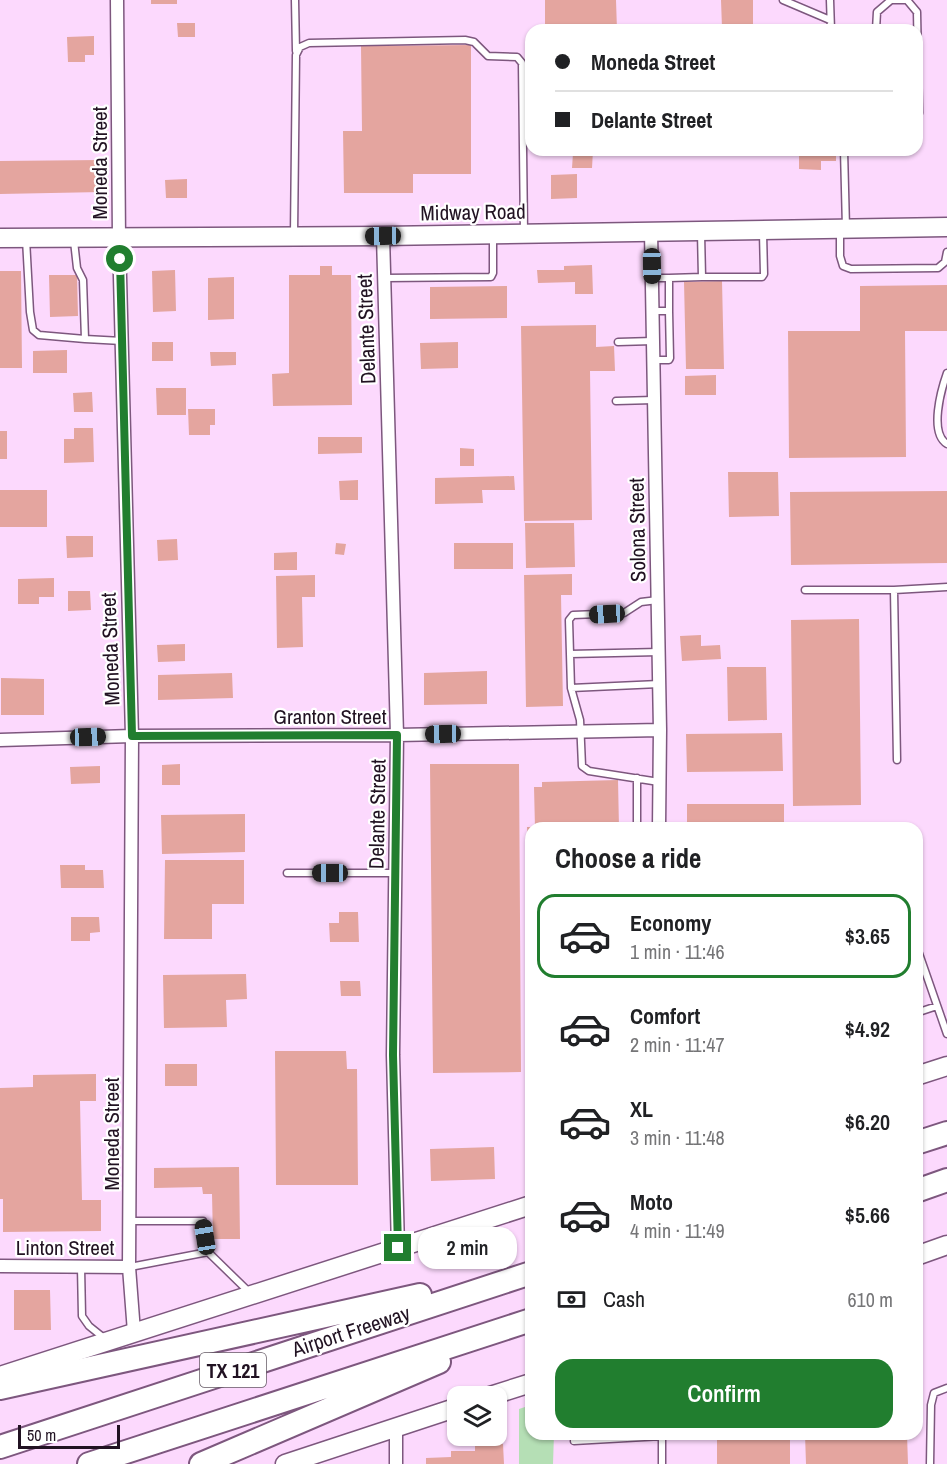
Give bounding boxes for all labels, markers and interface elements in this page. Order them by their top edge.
text: Moneda Street [591,47,715,77]
text: Delante Street [591,105,712,135]
street label: Moneda Street [85,106,114,219]
street label: Midway Road [420,197,526,227]
car [365,227,401,245]
route start [106,245,133,272]
car [643,248,661,284]
street label: Delante Street [350,273,382,385]
street label: Solona Street [622,477,652,582]
street label: Moneda Street [94,592,126,706]
car [589,604,625,624]
street label: Granton Street [274,702,387,731]
car [425,725,461,743]
car [70,727,106,747]
street label: Delante Street [362,759,392,869]
text: Choose a ride [555,840,701,876]
car [312,864,348,882]
text: Economy [630,908,711,938]
icon: car [558,909,612,963]
text: $3.65 [845,921,890,951]
text: 1 min · 11:46 [630,938,725,965]
text: Comfort [630,1001,700,1031]
icon: car [558,1002,612,1056]
text: $4.92 [845,1014,890,1044]
text: 2 min · 11:47 [630,1031,725,1058]
street label: Moneda Street [97,1077,126,1190]
text: XL [630,1094,653,1124]
icon: car [558,1095,612,1149]
text: $6.20 [845,1107,890,1137]
text: 3 min · 11:48 [630,1124,725,1151]
text: Moto [630,1187,673,1217]
icon: car [558,1188,612,1242]
text: $5.66 [845,1200,890,1230]
text: 4 min · 11:49 [630,1217,725,1244]
car [193,1218,217,1256]
callout: 2 min [419,1227,518,1269]
street label: Linton Street [16,1233,115,1262]
route end [384,1234,411,1261]
text: 2 min [446,1234,489,1261]
icon: cash [555,1283,588,1316]
text: Cash [603,1284,645,1314]
text: 610 m [847,1286,893,1313]
street label: Airport Freeway [287,1298,414,1364]
road number: TX 121 [200,1353,266,1387]
button: Confirm [555,1359,893,1428]
map controls [447,1386,507,1446]
button: layers [447,1386,507,1446]
scale bar [18,1422,120,1450]
text: 50 m [27,1424,56,1446]

